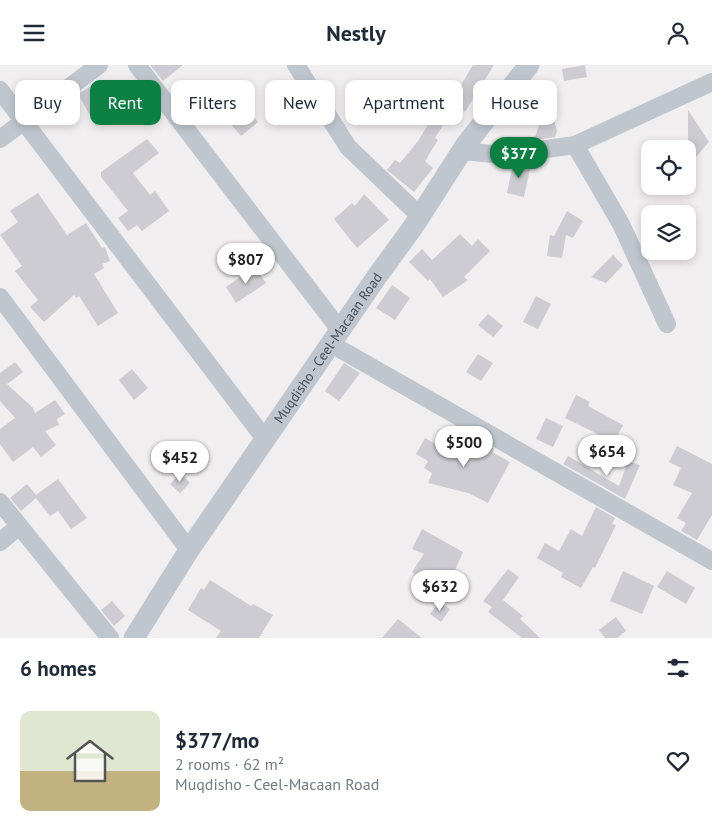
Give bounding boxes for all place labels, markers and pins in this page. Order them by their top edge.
pin: $377 [489,137,549,179]
pin: $807 [216,243,276,285]
pin: $500 [434,425,494,468]
pin: $654 [577,435,637,477]
pin: $452 [150,441,210,483]
pin: $632 [410,569,470,612]

